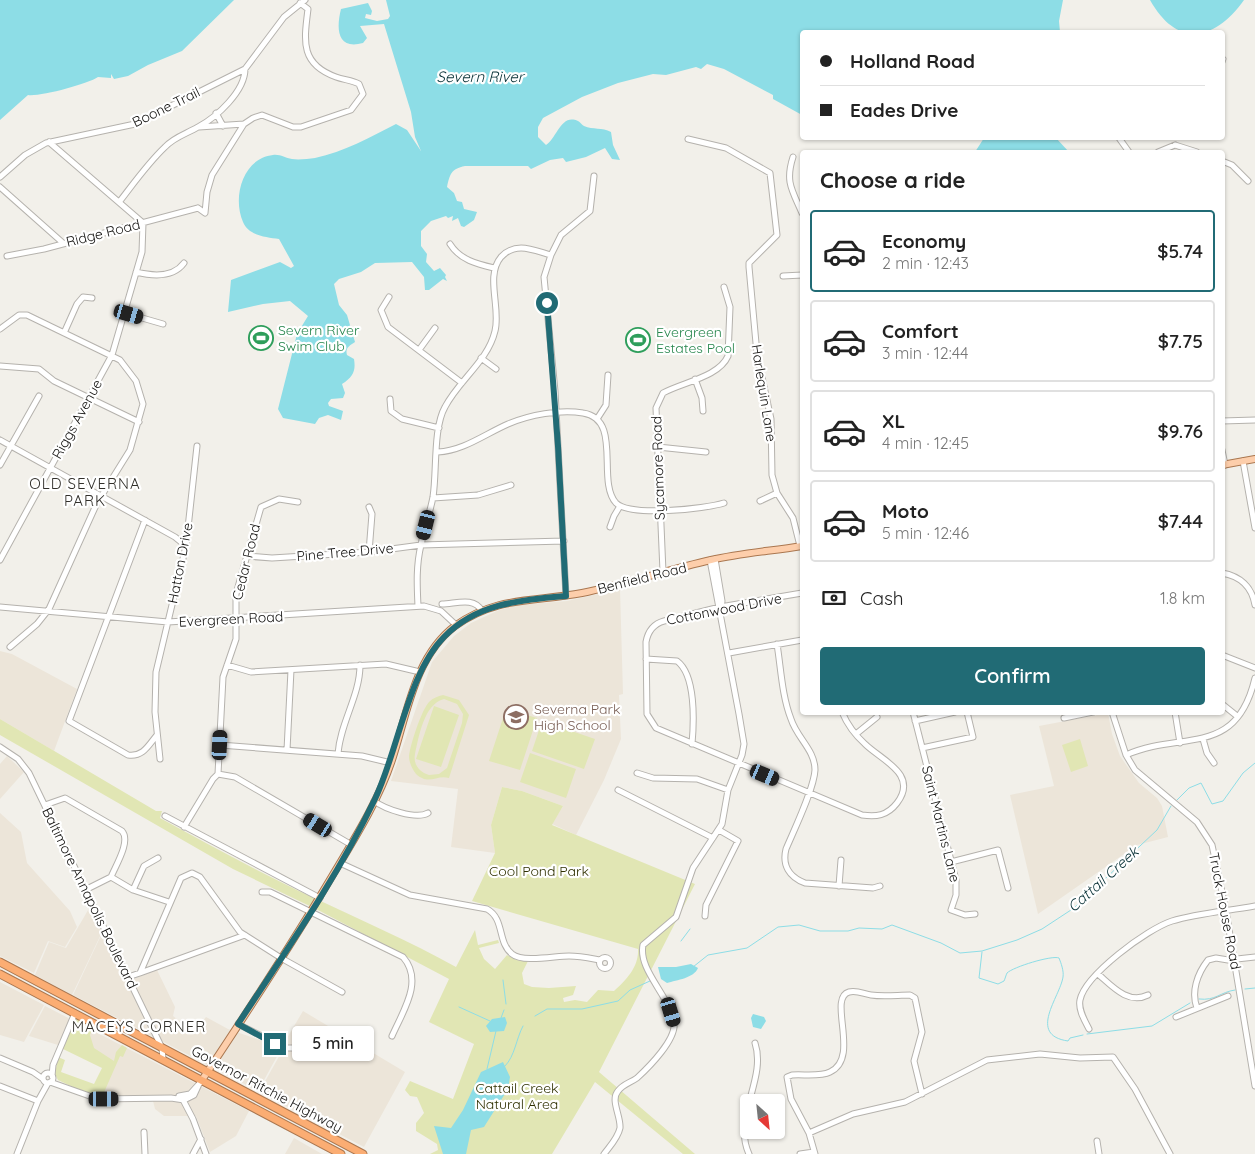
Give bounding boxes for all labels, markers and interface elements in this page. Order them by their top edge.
text: Holland Road [850,49,975,73]
water label: Severn River [436,67,526,86]
street label: Boone Trail [129,83,203,131]
text: Eades Drive [850,98,959,122]
text: Choose a ride [820,166,965,194]
street label: Ridge Road [64,215,142,251]
icon: car [822,229,867,274]
text: Economy [882,229,966,253]
text: $5.74 [1157,239,1203,263]
text: 2 min · 12:43 [882,253,969,273]
route start [536,292,558,314]
car [112,303,145,325]
icon: car [822,319,867,364]
text: Comfort [882,319,959,343]
place label: Severn River Swim Club [278,321,360,355]
place label: Evergreen Estates Pool [656,323,735,357]
sports icon: Severn River Swim Club [248,325,274,351]
sports icon: Evergreen Estates Pool [625,327,651,353]
text: $7.75 [1158,329,1203,353]
street label: Harlequin Lane [747,343,781,443]
text: 3 min · 12:44 [882,343,969,363]
street label: Riggs Avenue [48,376,106,462]
icon: car [822,409,867,454]
text: XL [882,409,905,433]
street label: Sycamore Road [647,416,669,520]
text: $9.76 [1158,419,1203,443]
text: 4 min · 12:45 [882,433,969,453]
district label: OLD SEVERNA PARK [29,474,141,510]
icon: car [822,499,867,544]
text: Moto [882,499,929,523]
car [415,509,436,541]
text: $7.44 [1158,509,1203,533]
street label: Hatton Drive [163,521,197,605]
street label: Cedar Road [228,522,264,602]
text: 5 min · 12:46 [882,523,969,543]
street label: Pine Tree Drive [296,539,394,565]
street label: Benfield Road [596,558,688,598]
icon: cash [820,584,848,612]
text: Cash [860,586,904,610]
text: 1.8 km [1160,588,1205,608]
street label: Cottonwood Drive [665,589,783,629]
street label: Evergreen Road [178,607,284,631]
button: Confirm [820,647,1205,705]
place label: Severna Park High School [534,700,620,734]
school or university icon: Severna Park High School [503,704,529,730]
car [211,730,228,760]
car [748,762,781,788]
street label: Saint Martins Lane [918,764,964,884]
street label: Baltimore Annapolis Boulevard [38,804,142,992]
car [301,811,334,839]
water label: Cattail Creek [1064,841,1144,916]
street label: Truck House Road [1205,851,1245,971]
park label: Cool Pond Park [489,862,589,880]
car [659,995,682,1029]
district label: MACEYS CORNER [72,1017,206,1036]
callout: 5 min [292,1026,375,1062]
route end [264,1033,286,1055]
text: 5 min [312,1033,354,1053]
street label: Governor Ritchie Highway [188,1042,346,1136]
park label: Cattail Creek Natural Area [475,1079,559,1113]
car [89,1092,119,1107]
north arrow [740,1094,785,1139]
map controls [740,1094,785,1139]

